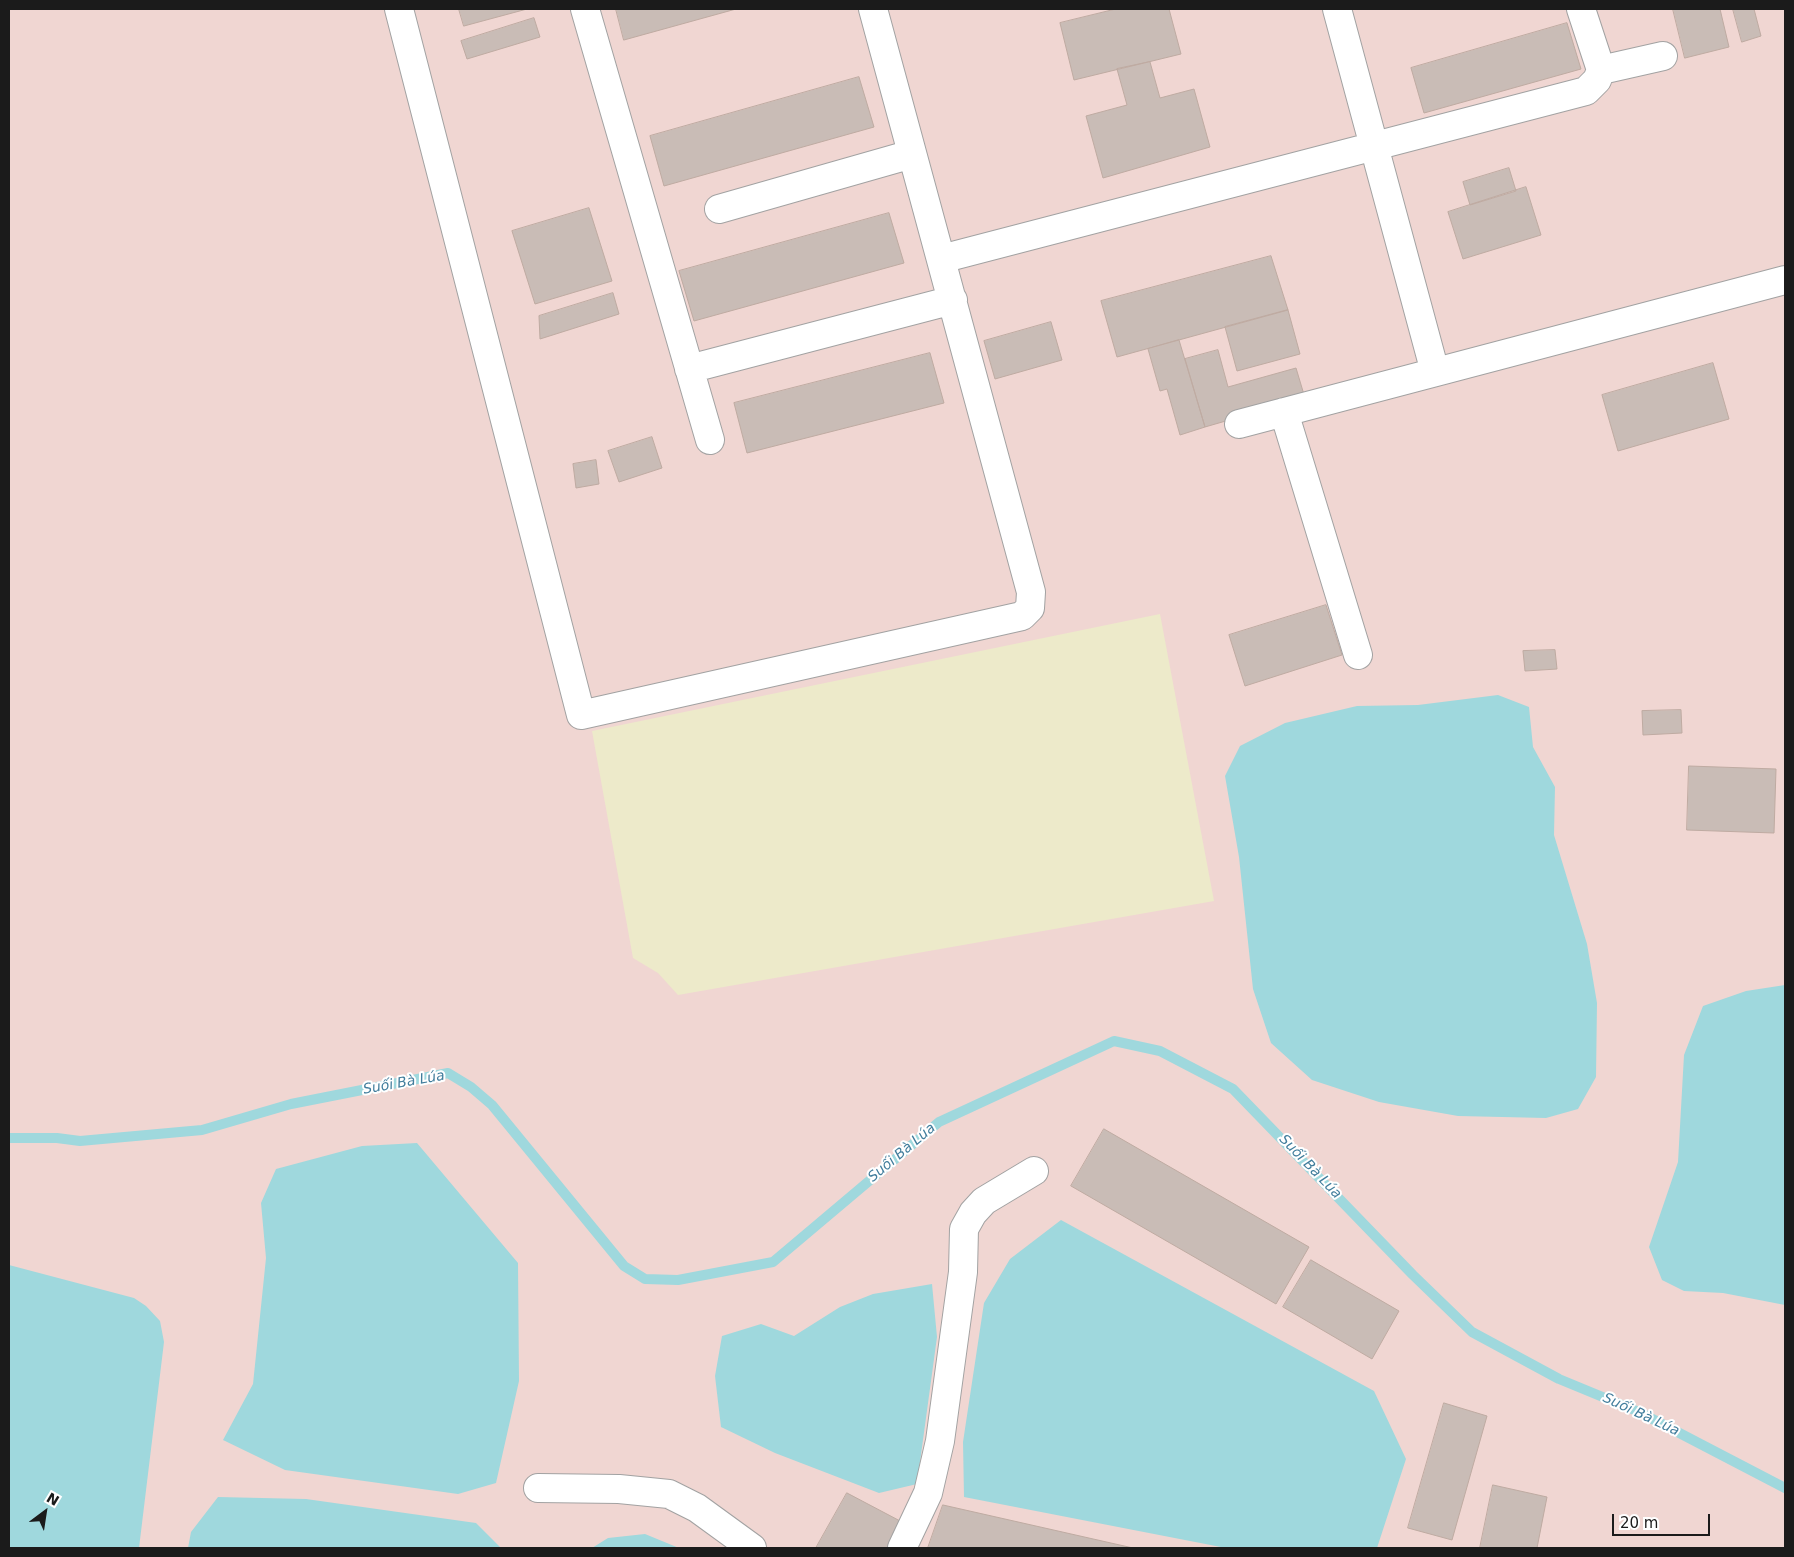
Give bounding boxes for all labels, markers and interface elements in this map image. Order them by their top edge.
water label: Suối Bà Lúa [362,1068,446,1098]
water label: Suối Bà Lúa [865,1120,939,1186]
water label: Suối Bà Lúa [1275,1131,1345,1203]
water label: Suối Bà Lúa [1600,1390,1682,1440]
north arrow [20,1487,70,1537]
text: N [44,1489,62,1509]
scale bar [1614,1504,1712,1536]
text: 20 m [1620,1514,1658,1532]

